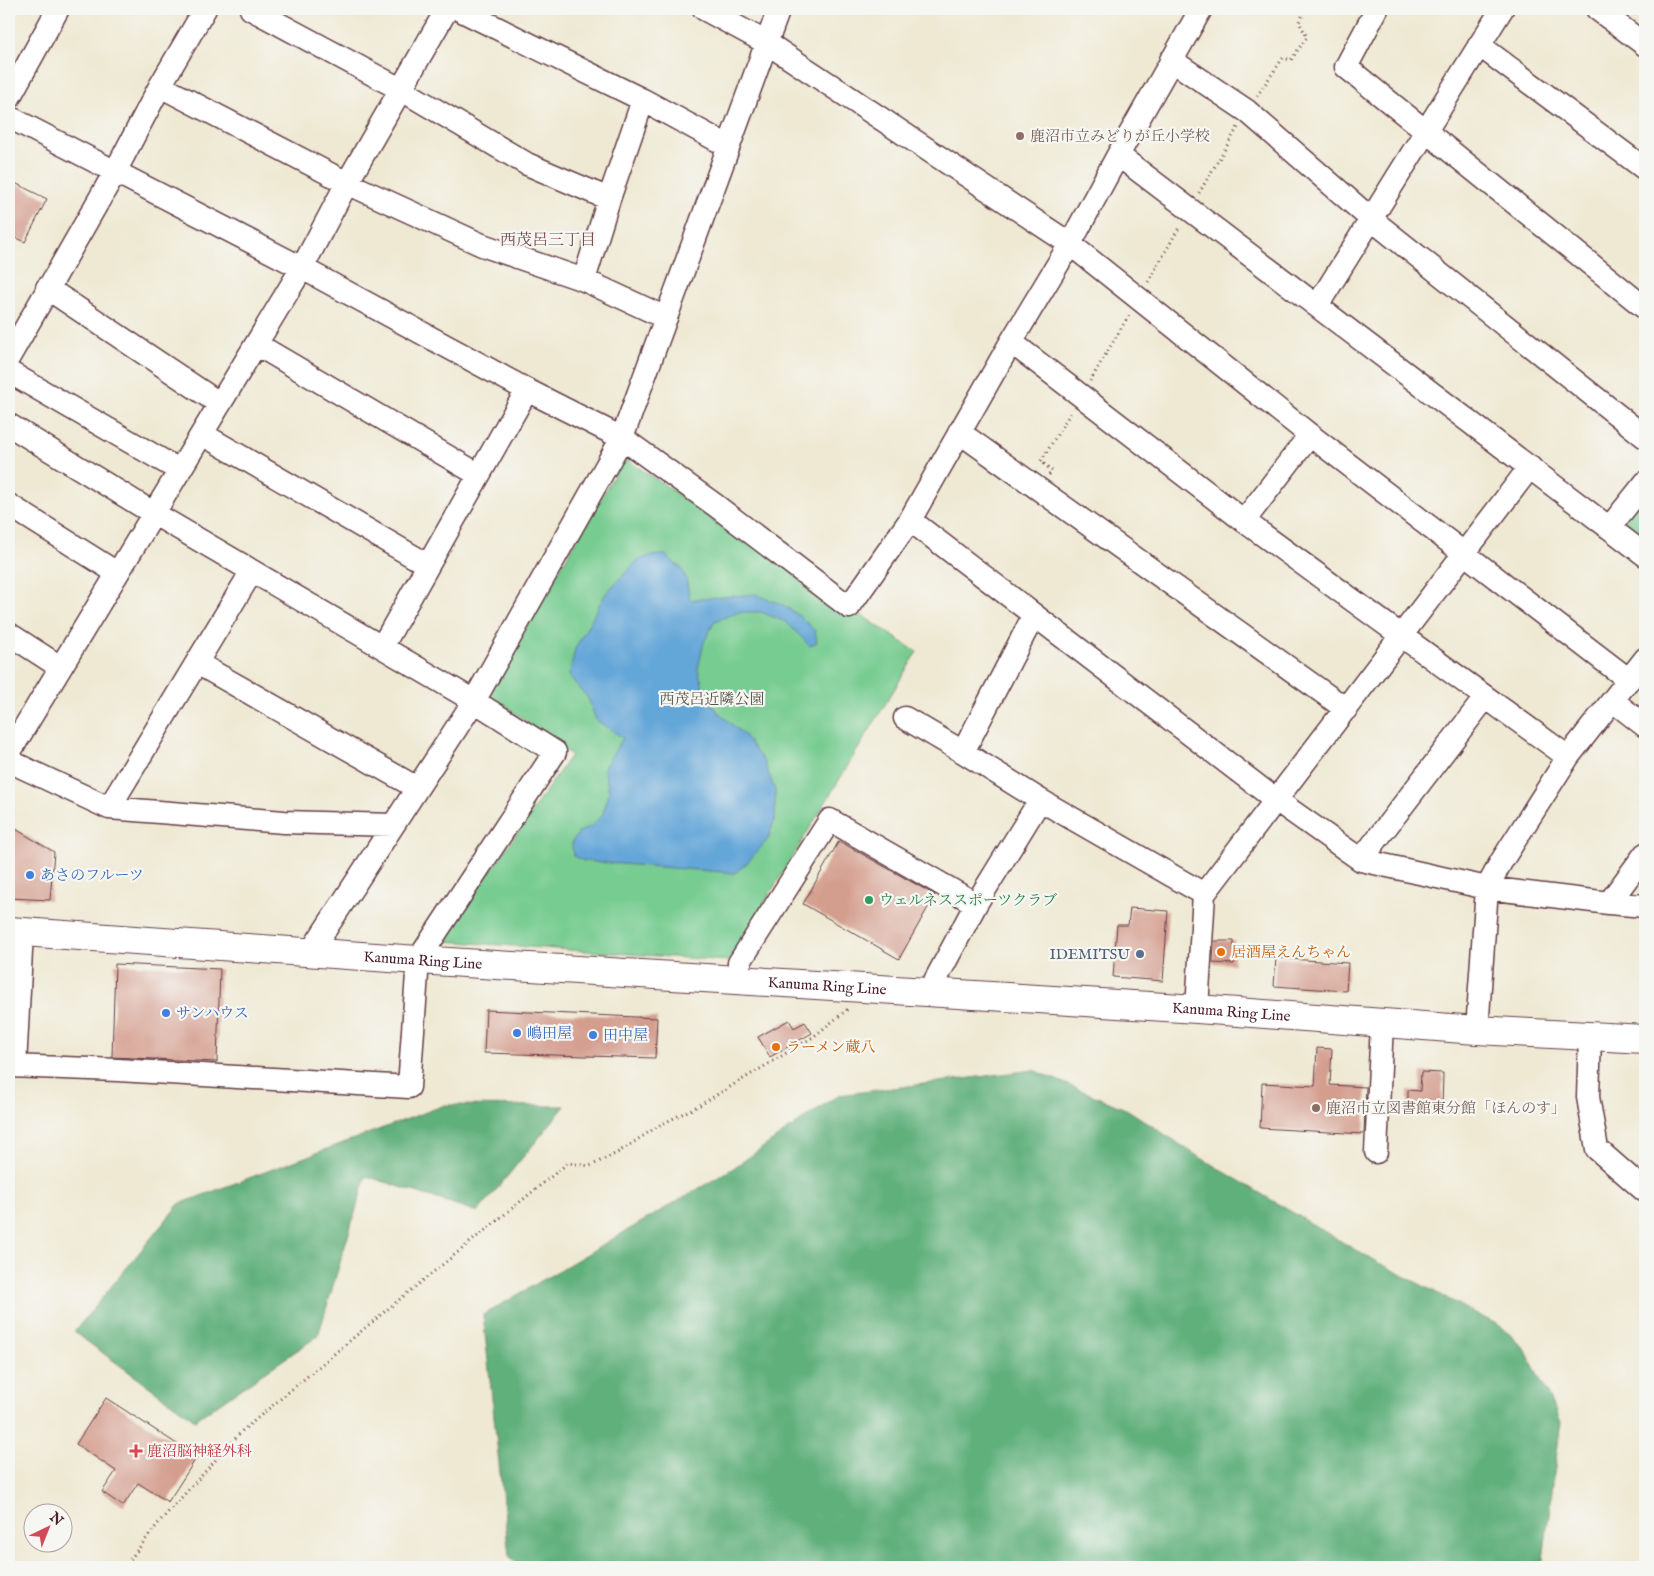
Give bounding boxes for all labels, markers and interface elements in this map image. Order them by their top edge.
place label: 鹿沼市立みどりが丘小学校 [1030,127,1210,146]
marker: 鹿沼市立みどりが丘小学校 [1014,130,1026,142]
district label: 西茂呂三丁目 [500,231,596,251]
park label: 西茂呂近隣公園 [659,690,765,709]
place label: あさのフルーツ [40,866,144,885]
marker: あさのフルーツ [24,869,36,881]
place label: ウェルネススポーツクラブ [879,891,1057,910]
marker: ウェルネススポーツクラブ [863,894,875,906]
place label: 居酒屋えんちゃん [1231,943,1351,962]
place label: IDEMITSU [1049,945,1130,964]
marker: 居酒屋えんちゃん [1215,946,1227,958]
street label: Kanuma Ring Line [363,947,483,974]
marker: IDEMITSU [1134,948,1146,960]
street label: Kanuma Ring Line [767,973,887,999]
street label: Kanuma Ring Line [1172,998,1291,1025]
place label: サンハウス [176,1004,249,1023]
marker: サンハウス [160,1007,172,1019]
place label: 嶋田屋 [527,1024,572,1043]
place label: 田中屋 [603,1026,648,1045]
marker: 嶋田屋 [511,1027,523,1039]
marker: 田中屋 [587,1029,599,1041]
place label: ラーメン蔵八 [786,1038,875,1057]
marker: ラーメン蔵八 [770,1041,782,1053]
place label: 鹿沼市立図書館東分館「ほんのす」 [1326,1099,1566,1118]
marker: 鹿沼市立図書館東分館「ほんのす」 [1310,1102,1322,1114]
place label: 鹿沼脳神経外科 [147,1442,252,1461]
marker: 鹿沼脳神経外科 [129,1444,143,1458]
north arrow [22,1504,72,1554]
text: N [45,1508,67,1530]

